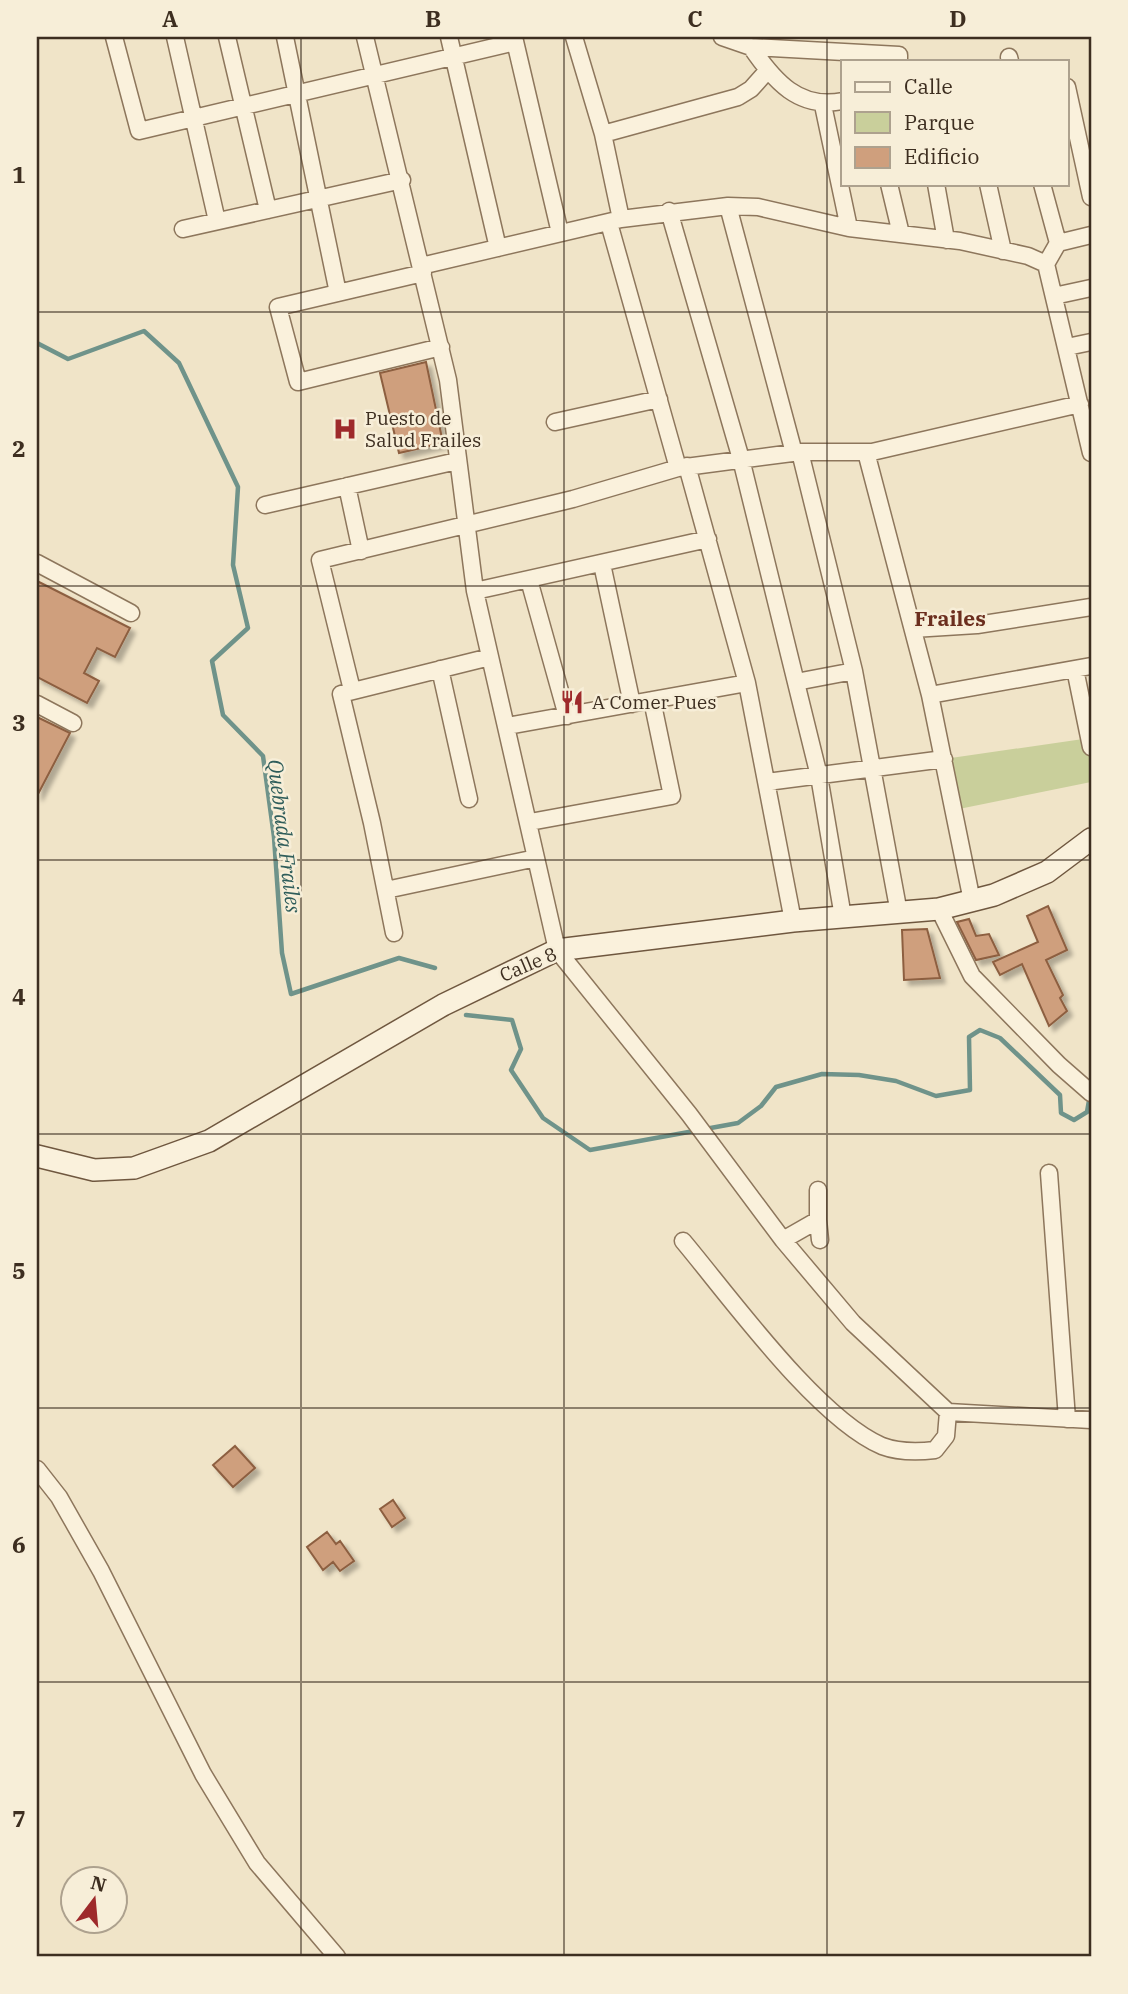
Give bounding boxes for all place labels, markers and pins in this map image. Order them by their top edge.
place label: Puesto de Salud Frailes [365,406,481,452]
hospital icon: Puesto de Salud Frailes [331,415,359,443]
restaurant icon: A Comer Pues [558,688,586,716]
place label: A Comer Pues [592,690,717,714]

